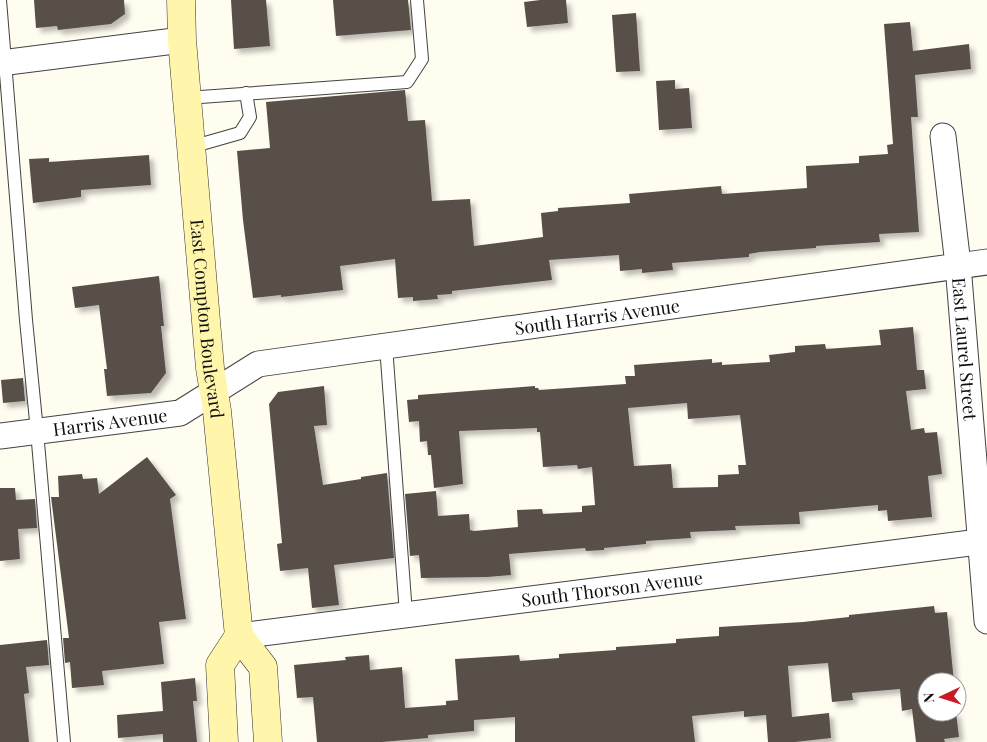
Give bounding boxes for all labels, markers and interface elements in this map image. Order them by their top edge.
street label: East Compton Boulevard [185,218,230,420]
street label: East Laurel Street [947,276,983,422]
street label: South Harris Avenue [513,293,681,340]
street label: Harris Avenue [51,403,169,441]
street label: South Thorson Avenue [520,565,704,612]
north arrow [917,672,967,722]
text: N [919,692,938,704]

